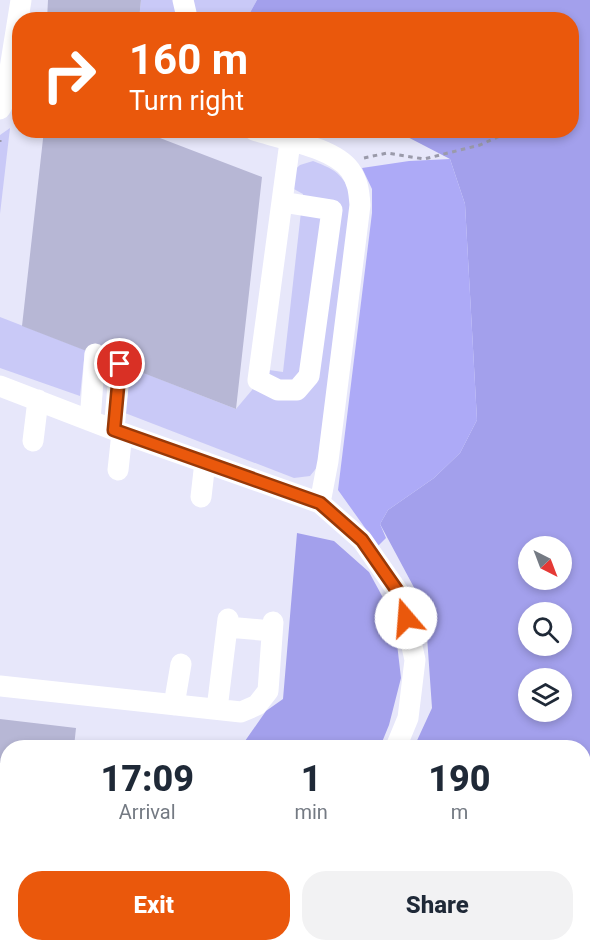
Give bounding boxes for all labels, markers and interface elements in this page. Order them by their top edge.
text: 160 m [129,35,248,84]
icon: right [30,36,108,114]
text: Turn right [129,85,244,117]
pin [94,338,145,389]
icon: arrive [103,347,136,380]
north arrow [518,536,572,590]
map controls [518,536,572,722]
position arrow [374,586,438,650]
button: search [518,602,572,656]
button: layers [518,668,572,722]
text: 17:09 [100,758,194,800]
text: 1 [301,758,322,800]
text: 190 [428,758,491,800]
text: Arrival [119,800,176,824]
text: min [294,800,328,824]
text: m [451,800,468,824]
button: Exit [18,871,290,940]
button: Share [302,871,573,940]

